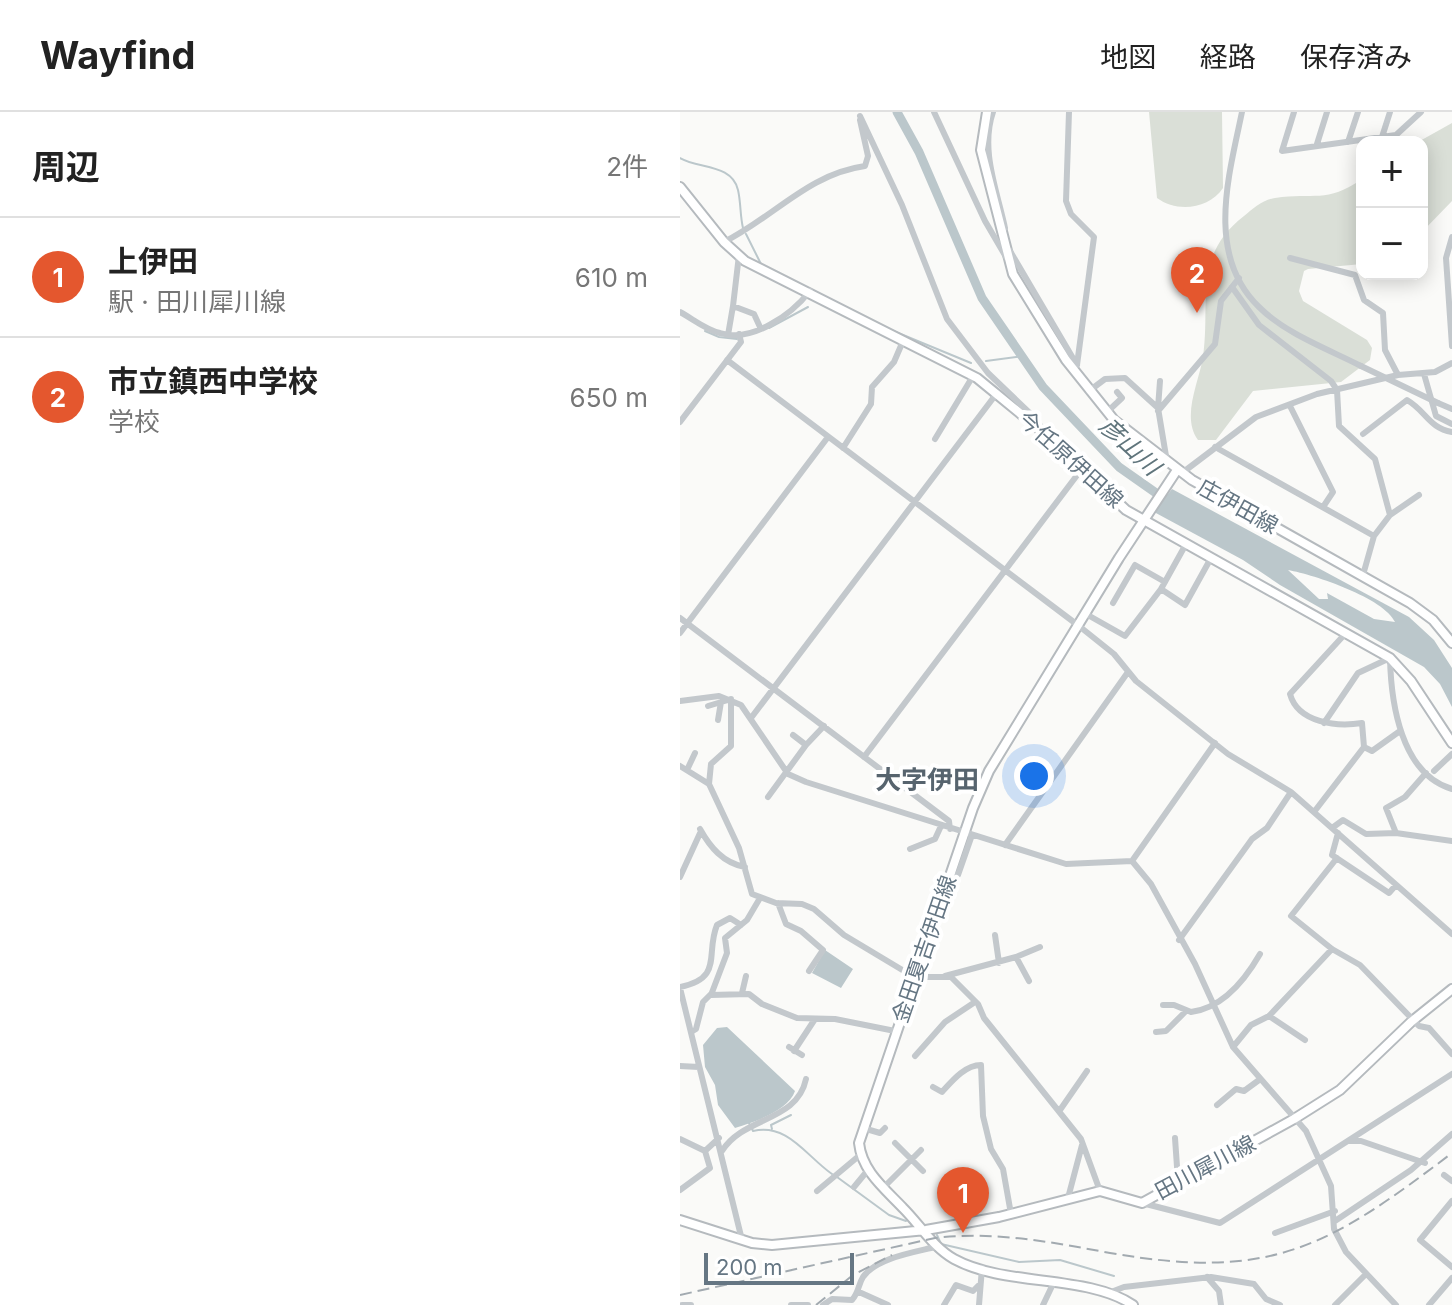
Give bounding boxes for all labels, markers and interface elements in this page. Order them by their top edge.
text: Wayfind [40,32,195,78]
text: 地図 [1100,40,1156,74]
text: 経路 [1200,40,1256,74]
text: 保存済み [1300,40,1412,74]
map controls [1356,136,1428,280]
button: + [1356,136,1428,208]
text: 周辺 [32,146,100,187]
text: 2件 [606,151,648,182]
button: − [1356,208,1428,280]
text: 上伊田 [108,243,198,279]
pin: 2 [1171,247,1223,313]
text: 1 [52,262,64,293]
text: 610 m [575,262,648,293]
text: 駅 · 田川犀川線 [108,286,286,317]
text: 市立鎮西中学校 [108,363,318,399]
text: 2 [50,382,66,413]
text: 650 m [570,382,648,413]
street label: 今任原伊田線 [1013,405,1129,513]
text: 学校 [108,406,160,437]
water label: 彦山川 [1094,411,1168,483]
street label: 庄伊田線 [1193,473,1283,539]
your location [1014,756,1054,796]
district label: 大字伊田 [875,764,979,795]
street label: 金田夏吉伊田線 [887,872,961,1026]
street label: 田川犀川線 [1150,1130,1260,1204]
pin: 1 [937,1167,989,1233]
scale bar [704,1249,854,1285]
text: 200 m [716,1254,783,1280]

